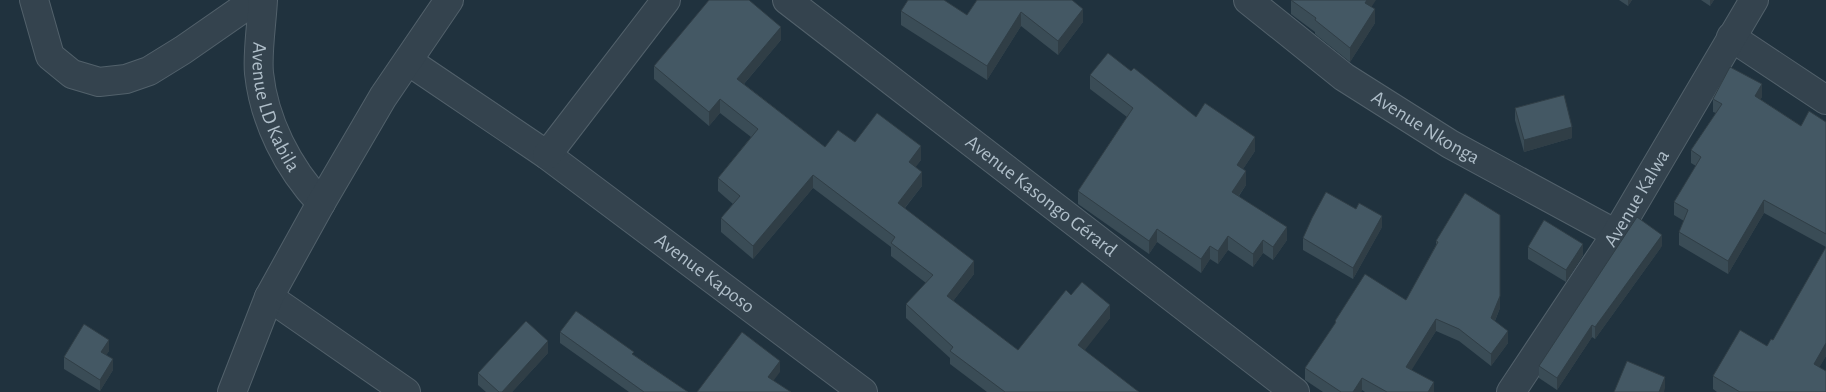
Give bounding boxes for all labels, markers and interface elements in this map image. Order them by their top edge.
street label: Avenue LD Kabila [248,42,303,176]
street label: Avenue Nkonga [1368,87,1483,168]
street label: Avenue Kasongo Gérard [962,132,1120,261]
street label: Avenue Kalwa [1600,146,1673,251]
street label: Avenue Kaposo [651,230,758,317]

